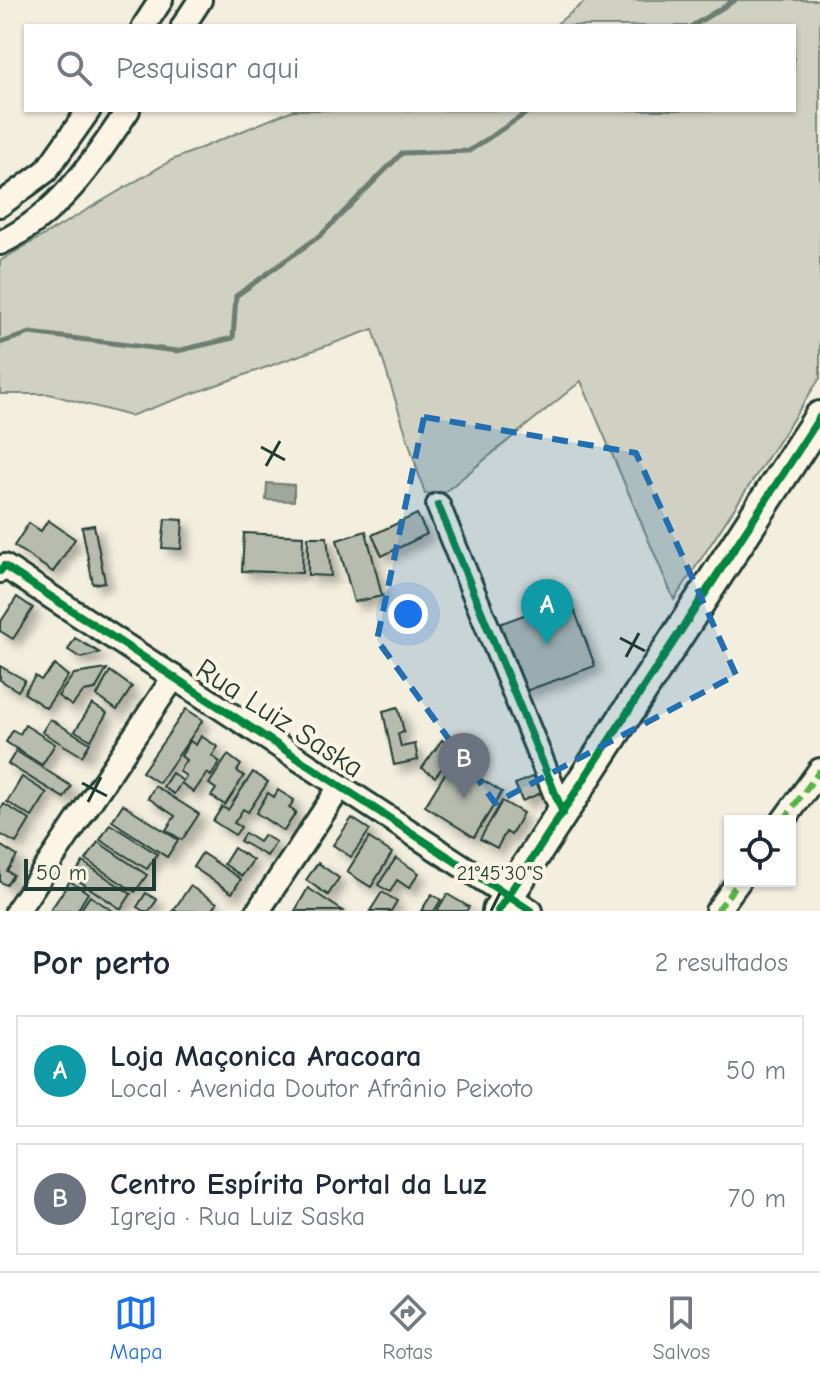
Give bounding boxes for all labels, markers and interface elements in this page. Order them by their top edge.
search box [24,24,796,112]
icon: search [52,46,96,90]
text: Pesquisar aqui [116,51,299,86]
pin: A [521,579,573,645]
your location [388,594,428,634]
street label: Rua Luiz Saska [190,651,370,785]
pin: B [438,733,490,799]
map controls [724,815,796,887]
button: locate [724,815,796,887]
scale bar [24,855,156,891]
text: 50 m [36,860,87,886]
text: 21°45'30"S [457,862,543,885]
text: Por perto [32,943,170,983]
text: 2 resultados [655,948,788,978]
text: Loja Maçonica Aracoara [110,1039,422,1074]
text: A [53,1056,67,1086]
text: 50 m [726,1056,786,1086]
text: Local · Avenida Doutor Afrânio Peixoto [110,1074,534,1104]
text: Centro Espírita Portal da Luz [110,1167,486,1202]
text: B [52,1184,68,1214]
text: 70 m [728,1184,786,1214]
text: Igreja · Rua Luiz Saska [110,1202,365,1232]
tab: Mapa [110,1291,163,1365]
tab: Rotas [382,1291,433,1365]
tab: Salvos [652,1291,710,1365]

